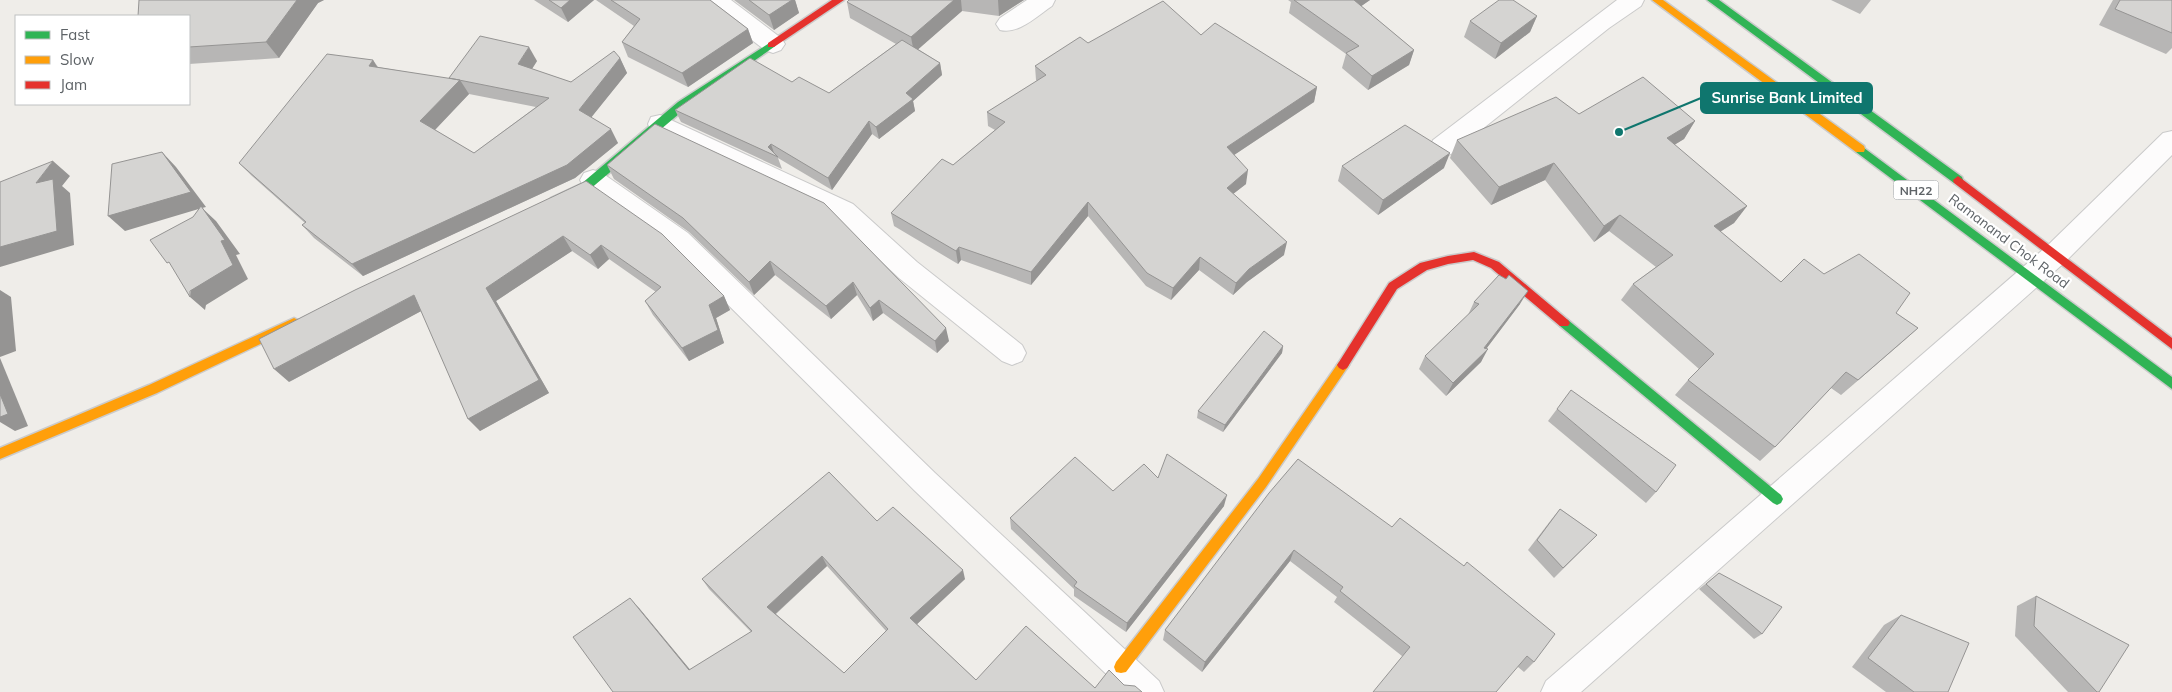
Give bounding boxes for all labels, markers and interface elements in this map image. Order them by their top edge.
legend [15,15,190,105]
text: Fast [60,25,90,44]
text: Slow [60,50,94,69]
text: Jam [60,75,87,94]
callout: Sunrise Bank Limited [1701,83,1872,113]
text: Sunrise Bank Limited [1711,88,1863,107]
road number: NH22 [1894,180,1938,200]
street label: Ramanand Chok Road [1945,190,2073,292]

